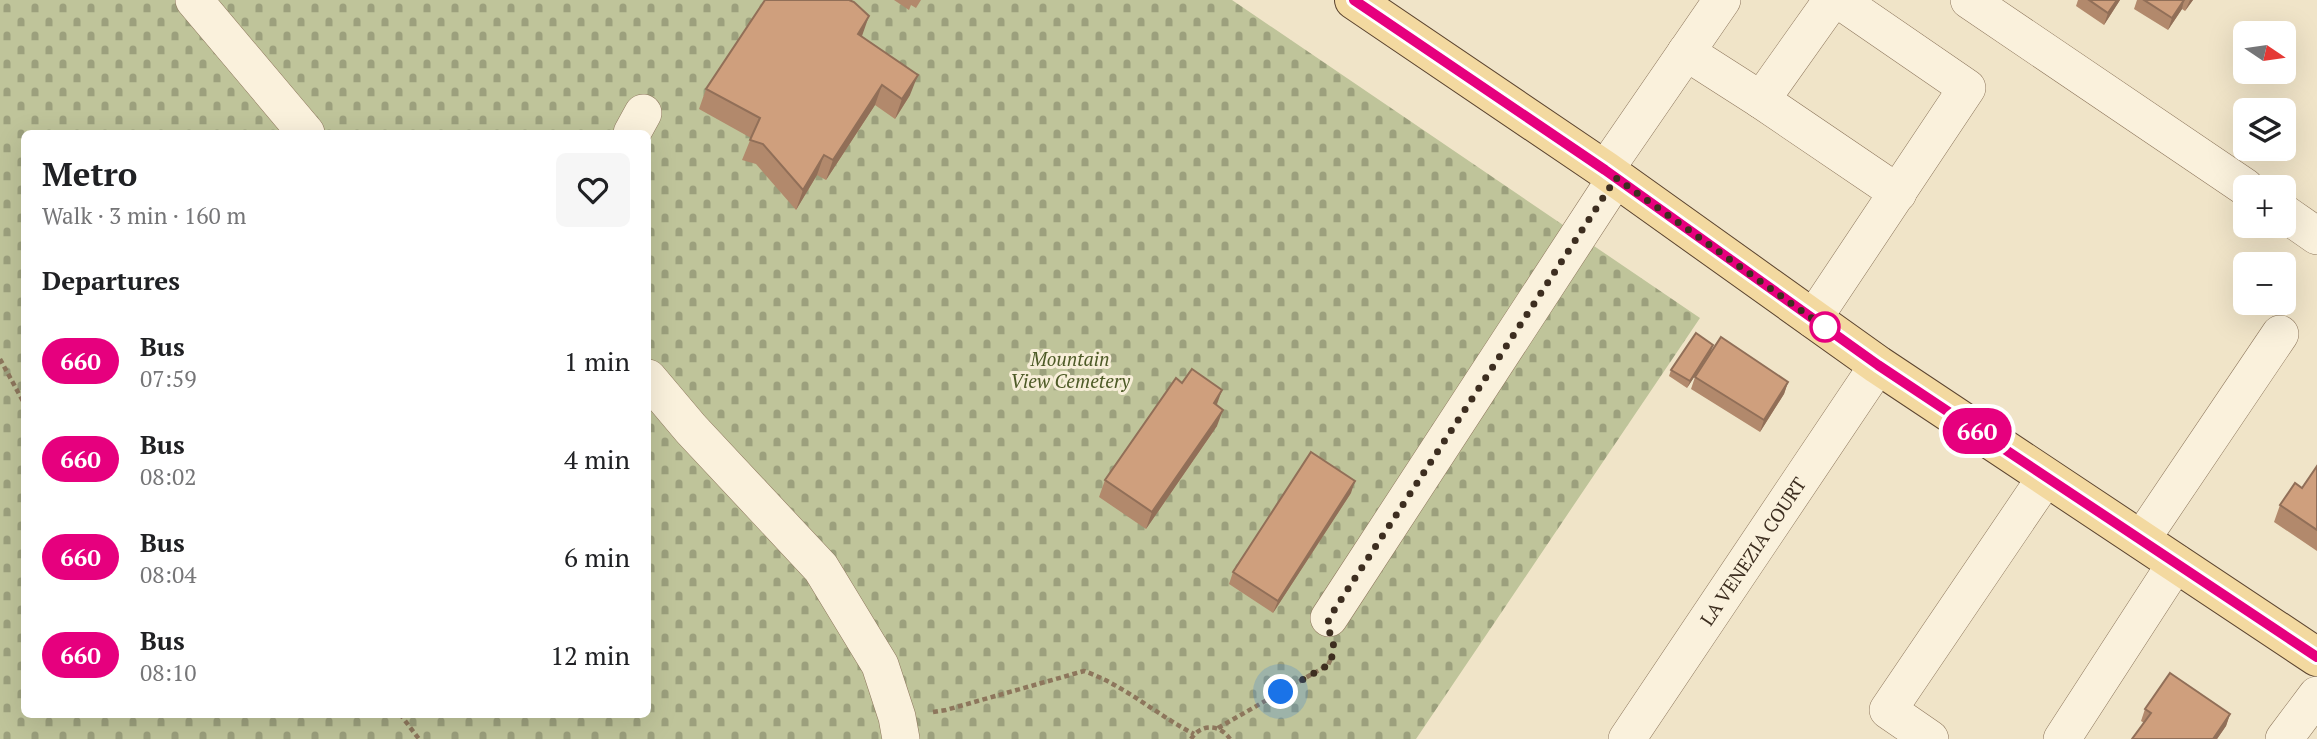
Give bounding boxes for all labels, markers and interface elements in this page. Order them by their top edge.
north arrow [2233,21,2296,84]
map controls [2233,21,2296,315]
button: layers [2233,98,2296,161]
text: Metro [42,152,137,195]
button: heart [556,153,630,227]
button: + [2233,175,2296,238]
text: Walk · 3 min · 160 m [42,200,246,231]
button: − [2233,252,2296,315]
text: Departures [42,263,180,297]
unlabelled marker [1810,312,1840,342]
text: Bus [140,329,185,363]
text: 1 min [564,344,630,378]
text: 660 [60,345,101,377]
park label: Mountain View Cemetery [1010,346,1131,393]
text: 07:59 [140,363,197,394]
line badge: 660 [1937,408,2017,454]
text: 660 [1957,415,1997,447]
text: Bus [140,427,185,461]
text: 4 min [564,442,630,476]
text: 660 [60,443,101,475]
text: 08:02 [140,461,197,492]
street label: LA VENEZIA COURT [1694,472,1811,630]
text: Bus [140,525,185,559]
text: 6 min [564,540,630,574]
text: 660 [60,541,101,573]
text: 08:04 [140,559,197,590]
text: Bus [140,623,185,657]
text: 12 min [550,638,630,672]
text: 660 [60,639,101,671]
text: 08:10 [140,657,197,688]
your location [1263,674,1298,709]

